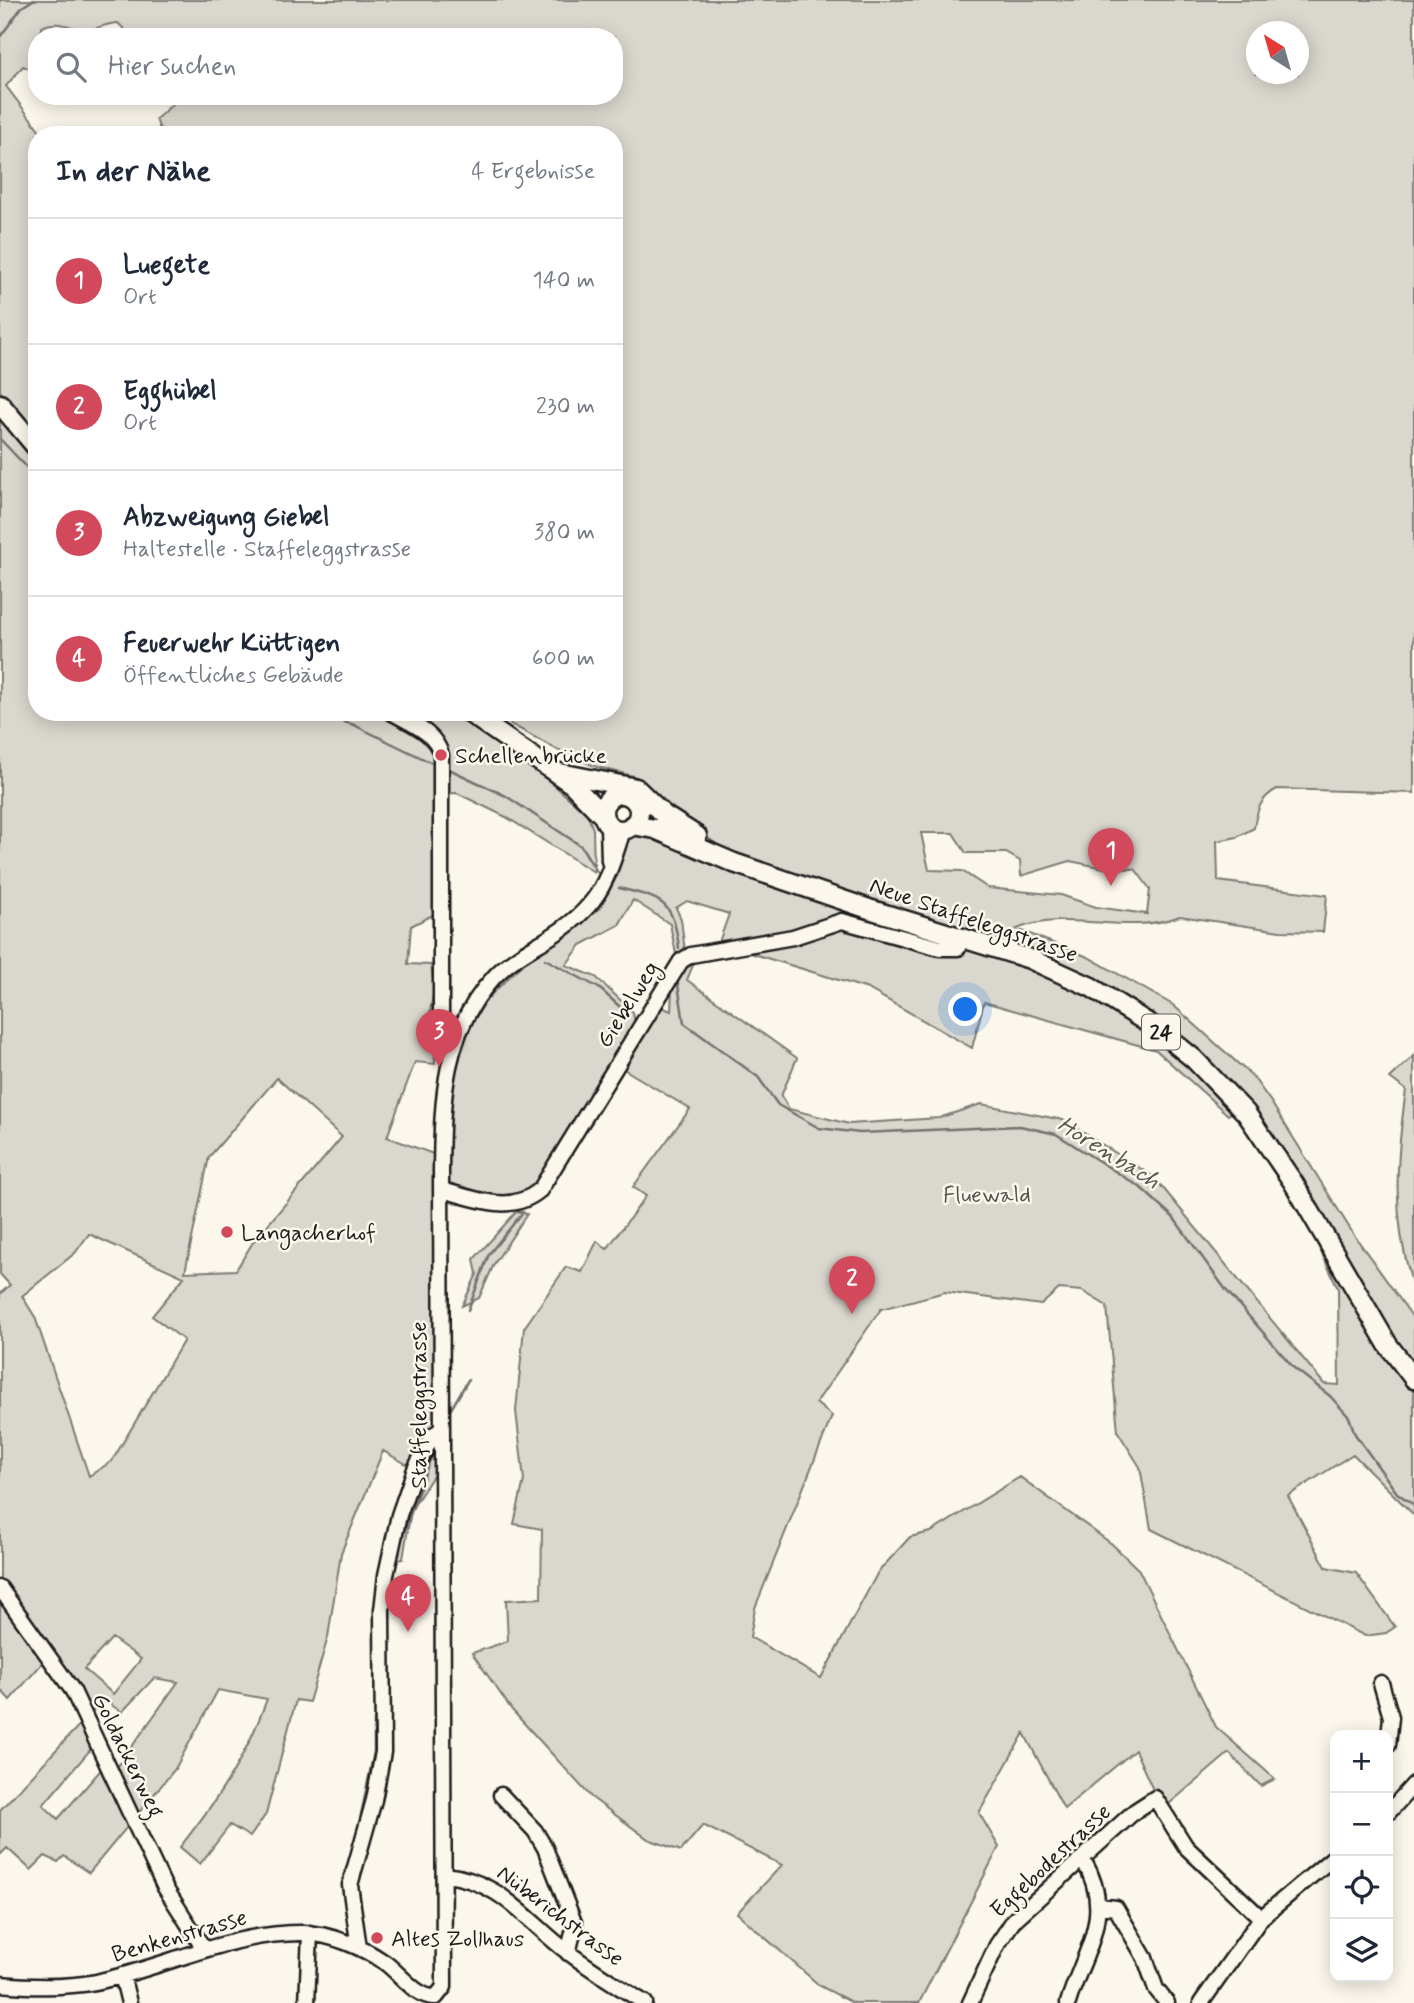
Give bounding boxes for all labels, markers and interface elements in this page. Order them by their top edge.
north arrow [1246,21,1309,84]
search box [28,28,623,105]
icon: search [52,48,90,86]
text: Hier suchen [108,50,236,84]
text: In der Nähe [56,152,211,191]
text: 4 Ergebnisse [471,157,595,187]
text: Luegete [123,249,210,283]
text: 1 [74,266,84,296]
text: 140 m [532,266,595,296]
text: Ort [123,283,157,313]
text: Egghübel [123,375,217,409]
text: 2 [73,392,85,422]
text: 230 m [536,392,595,422]
text: Ort [123,409,157,439]
text: Abzweigung Giebel [123,501,329,535]
text: 3 [74,518,84,548]
text: 380 m [534,518,595,548]
text: Haltestelle · Staffeleggstrasse [123,535,411,565]
text: Feuerwehr Küttigen [123,627,341,661]
text: 4 [72,644,86,674]
text: 600 m [532,644,595,674]
text: Öffentliches Gebäude [123,661,344,691]
place label: Schellenbrücke [455,742,607,772]
marker: Schellenbrücke [433,747,449,763]
pin: 1 [1088,828,1134,886]
street label: Neue Staffeleggstrasse [865,871,1081,973]
street label: Giebelweg [590,956,669,1055]
your location [948,992,982,1026]
pin: 3 [416,1009,462,1067]
road number: 24 [1142,1014,1180,1050]
water label: Horenbach [1051,1110,1165,1197]
park label: Fluewald [943,1181,1031,1211]
place label: Langacherhof [241,1219,376,1251]
marker: Langacherhof [219,1224,235,1240]
pin: 2 [829,1256,875,1314]
street label: Staffeleggstrasse [405,1321,437,1489]
pin: 4 [385,1574,431,1632]
street label: Goldackerweg [82,1688,170,1824]
map controls [1330,1730,1393,1982]
button: + [1330,1730,1393,1793]
button: − [1330,1793,1393,1856]
street label: Eggebodestrasse [985,1798,1120,1927]
button: locate [1330,1856,1393,1919]
street label: Nüberichstrasse [490,1859,629,1974]
street label: Benkenstrasse [108,1903,251,1971]
button: layers [1330,1919,1393,1982]
place label: Altes Zollhaus [391,1925,524,1955]
marker: Altes Zollhaus [369,1930,385,1946]

